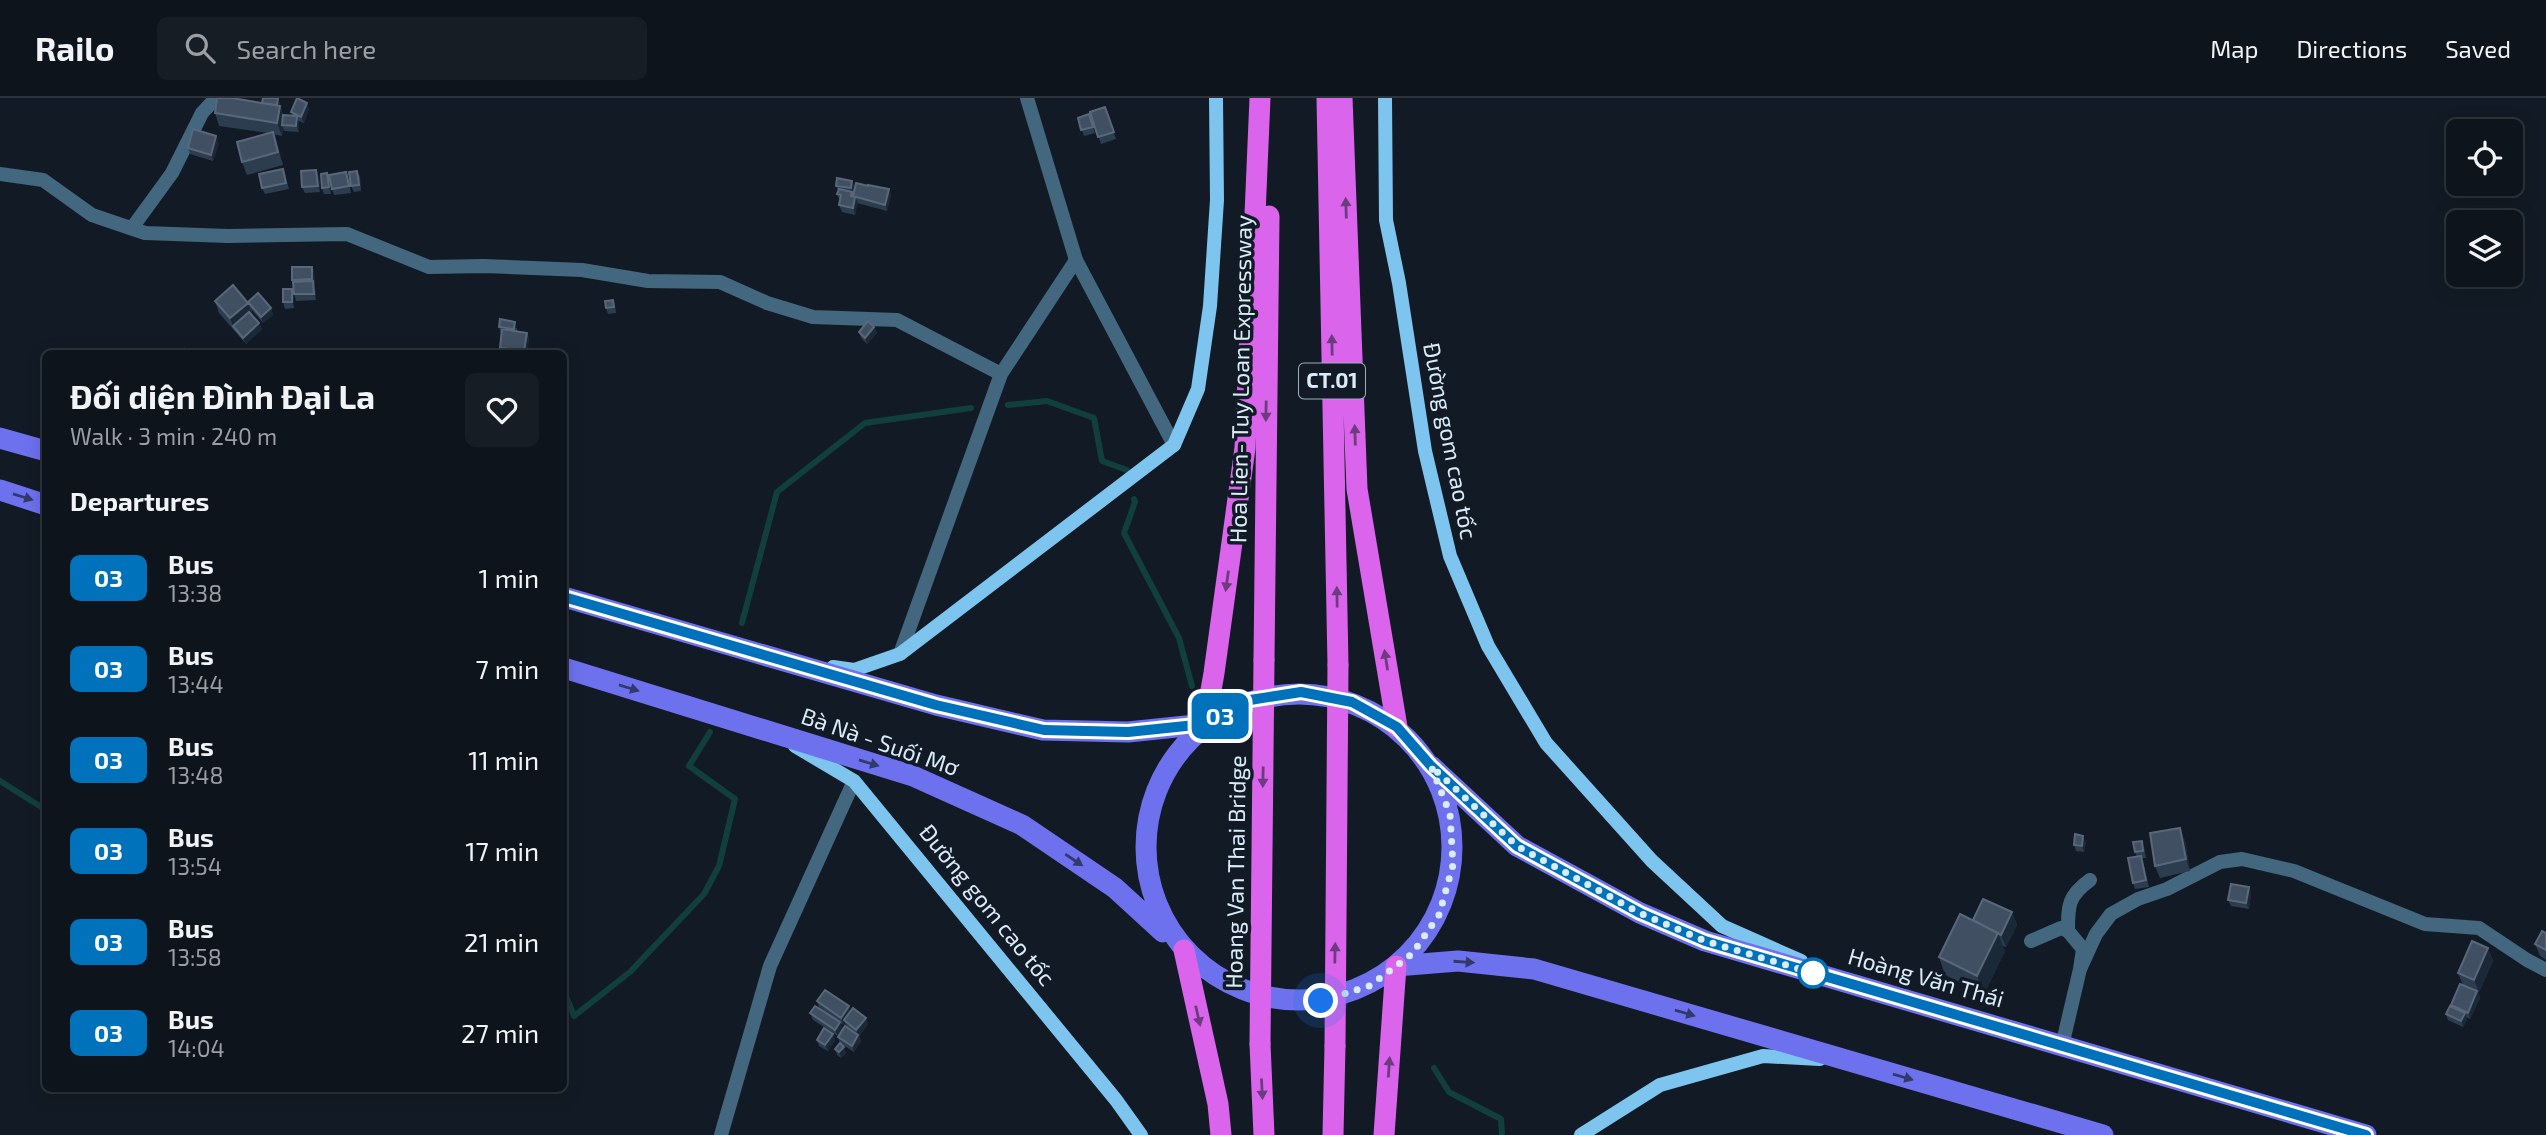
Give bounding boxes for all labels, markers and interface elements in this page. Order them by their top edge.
search box [157,17,647,80]
text: Railo [35,28,115,68]
icon: search [181,29,219,67]
text: Search here [237,33,376,64]
text: Map [2210,34,2258,63]
text: Directions [2296,34,2407,63]
text: Saved [2445,34,2511,63]
map controls [2446,119,2523,287]
button: locate [2446,119,2523,196]
one-way arrow [1341,196,1352,218]
button: layers [2446,210,2523,287]
street label: Hoa Lien- Tuy Loan Expressway [1223,215,1257,543]
one-way arrow [1326,333,1337,355]
street label: Đường gom cao tốc [1418,340,1484,541]
road number: CT.01 [1299,364,1365,398]
button: heart [465,373,539,447]
text: Đối diện Đình Đại La [70,376,375,416]
one-way arrow [1261,400,1272,422]
text: Walk · 3 min · 240 m [70,422,277,450]
one-way arrow [1350,424,1361,446]
text: Departures [70,485,209,516]
one-way arrow [12,493,33,503]
text: Bus [168,548,214,579]
text: 1 min [479,562,539,593]
text: 03 [94,563,123,592]
one-way arrow [1221,570,1232,592]
text: 13:38 [168,579,222,607]
one-way arrow [1331,585,1342,607]
text: Bus [168,639,214,670]
one-way arrow [1380,649,1391,671]
text: 7 min [476,653,539,684]
text: 03 [94,654,123,683]
text: 13:44 [168,670,224,698]
one-way arrow [618,684,639,694]
line badge: 03 [1188,693,1252,739]
street label: Bà Nà - Suối Mơ [798,701,963,781]
text: 03 [1206,701,1234,730]
text: Bus [168,730,214,761]
text: 11 min [468,744,539,775]
text: 03 [94,745,123,774]
street label: Hoang Van Thai Bridge [1219,755,1251,989]
one-way arrow [859,758,880,768]
text: 13:48 [168,761,223,789]
one-way arrow [1257,766,1269,788]
street label: Đường gom cao tốc [914,818,1061,991]
text: Bus [168,821,214,852]
text: 17 min [465,835,539,866]
text: 03 [94,836,123,865]
text: 13:54 [168,852,222,880]
one-way arrow [1064,853,1083,866]
text: Bus [168,912,214,943]
text: 21 min [464,926,539,957]
text: 03 [94,927,123,956]
street label: Hoàng Văn Thái [1845,941,2007,1013]
one-way arrow [1329,942,1341,964]
text: 13:58 [168,943,222,971]
one-way arrow [1453,957,1475,968]
unlabelled marker [1798,958,1828,988]
your location [1303,983,1338,1018]
text: Bus [168,1003,214,1034]
one-way arrow [1193,1005,1204,1027]
one-way arrow [1675,1008,1696,1018]
text: 27 min [461,1017,539,1048]
text: 03 [94,1018,123,1047]
text: 14:04 [168,1034,225,1062]
one-way arrow [1384,1056,1395,1078]
one-way arrow [1893,1072,1914,1082]
one-way arrow [1257,1079,1268,1101]

